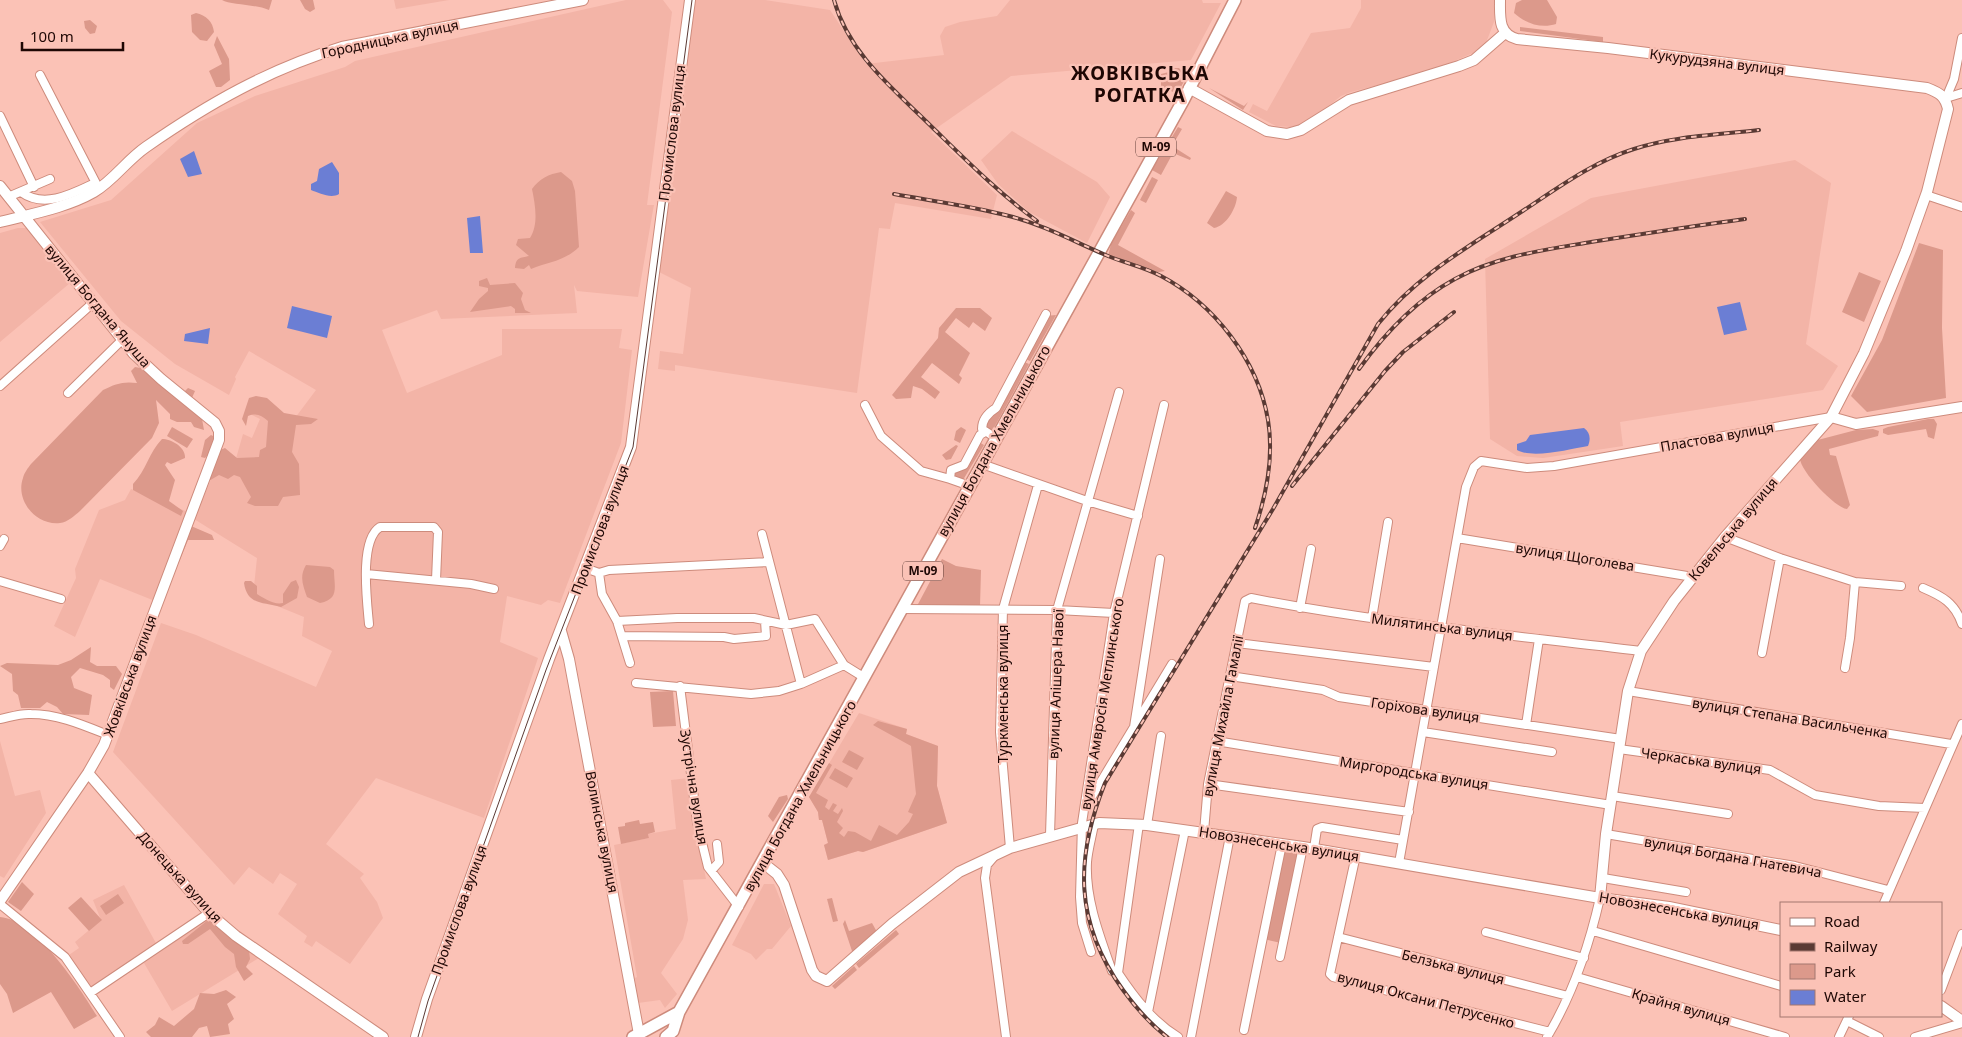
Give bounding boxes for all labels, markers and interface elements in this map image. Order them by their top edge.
street label: Городницька вулиця [320,15,460,62]
scale bar [22,20,124,52]
text: 100 m [30,26,74,46]
street label: Кукурудзяна вулиця [1648,44,1786,79]
district label: ЖОВКІВСЬКА РОГАТКА [1071,60,1209,108]
street label: Промислова вулиця [654,64,689,202]
road number: М-09 [1136,138,1176,156]
street label: вулиця Богдана Януша [41,240,156,371]
street label: вулиця Богдана Хмельницького [933,342,1054,540]
street label: Пластова вулиця [1659,417,1775,456]
street label: Промислова вулиця [566,462,633,597]
street label: Ковельська вулиця [1684,473,1781,584]
street label: вулиця Щоголева [1514,538,1636,575]
road number: М-09 [903,562,943,580]
street label: вулиця Амвросія Метлинського [1075,597,1128,811]
street label: вулиця Алішера Навої [1043,608,1068,759]
street label: Милятинська вулиця [1370,608,1514,645]
street label: Жовківська вулиця [99,612,160,739]
street label: Туркменська вулиця [993,625,1012,763]
street label: вулиця Михайла Гамалії [1198,633,1248,798]
street label: Горіхова вулиця [1370,692,1480,727]
street label: вулиця Степана Васильченка [1691,693,1889,742]
street label: вулиця Богдана Хмельницького [739,697,860,895]
street label: Зустрічна вулиця [676,728,713,846]
street label: Черкаська вулиця [1640,743,1763,778]
street label: Миргородська вулиця [1338,751,1490,794]
street label: Волинська вулиця [581,769,624,894]
street label: Новознесенська вулиця [1198,821,1361,866]
street label: Донецька вулиця [134,827,227,927]
street label: вулиця Богдана Гнатевича [1643,832,1823,881]
street label: Промислова вулиця [426,842,491,977]
street label: Новознесенська вулиця [1598,887,1761,934]
legend [1780,902,1942,1017]
text: Road [1824,911,1860,931]
text: Railway [1824,936,1878,956]
street label: Белзька вулиця [1400,945,1507,988]
text: Park [1824,961,1856,981]
street label: вулиця Оксани Петрусенко [1336,967,1517,1032]
street label: Крайня вулиця [1630,983,1733,1030]
text: Water [1824,986,1866,1006]

